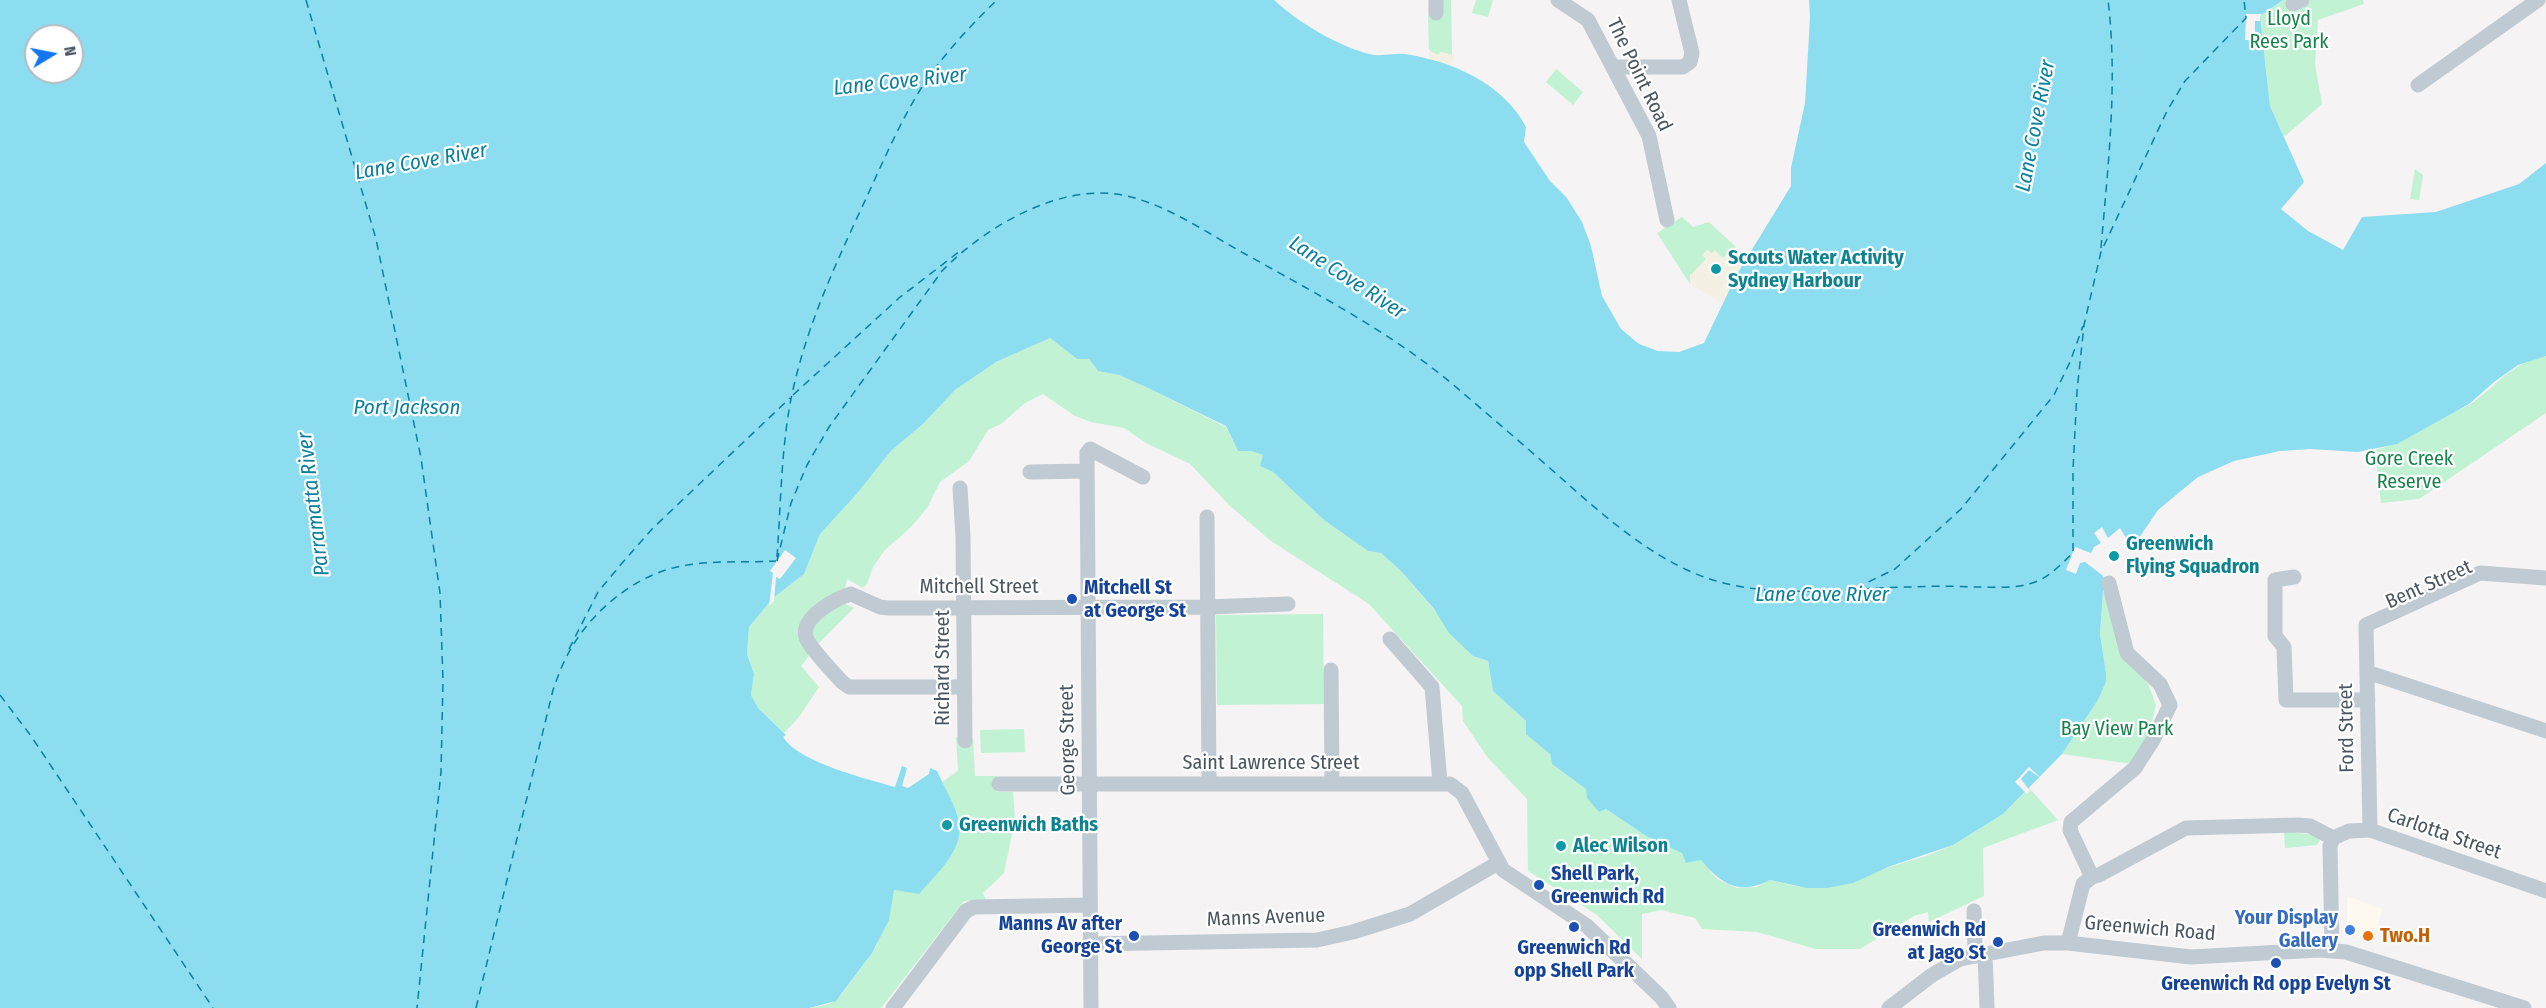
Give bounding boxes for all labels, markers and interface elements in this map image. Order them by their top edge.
park label: Lloyd Rees Park [2249,7,2329,54]
street label: The Point Road [1601,14,1677,136]
north arrow [24,24,84,84]
text: N [60,45,80,58]
water label: Lane Cove River [2011,58,2061,194]
water label: Lane Cove River [832,62,968,102]
water label: Lane Cove River [353,138,489,186]
water label: Lane Cove River [1284,231,1410,325]
place label: Scouts Water Activity Sydney Harbour [1728,246,1904,293]
marker: Scouts Water Activity Sydney Harbour [1709,262,1723,276]
water label: Port Jackson [354,395,460,421]
water label: Parramatta River [293,431,335,577]
park label: Gore Creek Reserve [2365,447,2453,494]
place label: Greenwich Flying Squadron [2126,532,2260,579]
marker: Greenwich Flying Squadron [2107,549,2121,563]
street label: Bent Street [2382,555,2476,615]
street label: Mitchell Street [920,575,1038,599]
place label: Mitchell St at George St [1084,576,1186,623]
water label: Lane Cove River [1755,582,1889,608]
marker: Mitchell St at George St [1065,592,1079,606]
street label: Richard Street [931,610,955,726]
street label: Ford Street [2334,683,2360,773]
street label: George Street [1055,684,1081,796]
park label: Bay View Park [2061,717,2173,741]
street label: Saint Lawrence Street [1183,751,1359,775]
street label: Carlotta Street [2384,803,2504,865]
place label: Greenwich Baths [959,813,1098,837]
marker: Greenwich Baths [940,818,954,832]
place label: Alec Wilson [1573,834,1668,858]
marker: Alec Wilson [1554,839,1568,853]
place label: Shell Park, Greenwich Rd [1551,862,1664,909]
marker: Shell Park, Greenwich Rd [1532,878,1546,892]
street label: Manns Avenue [1206,904,1326,932]
place label: Your Display Gallery [2235,906,2338,953]
street label: Greenwich Road [2083,911,2217,947]
place label: Manns Av after George St [999,912,1122,959]
place label: Greenwich Rd at Jago St [1873,918,1986,965]
marker: Greenwich Rd opp Shell Park [1567,920,1581,934]
marker: Your Display Gallery [2343,923,2357,937]
place label: Two.H [2380,924,2430,948]
marker: Manns Av after George St [1127,929,1141,943]
marker: Two.H [2361,929,2375,943]
marker: Greenwich Rd at Jago St [1991,935,2005,949]
place label: Greenwich Rd opp Shell Park [1514,936,1634,983]
marker: Greenwich Rd opp Evelyn St [2269,956,2283,970]
place label: Greenwich Rd opp Evelyn St [2161,972,2391,996]

